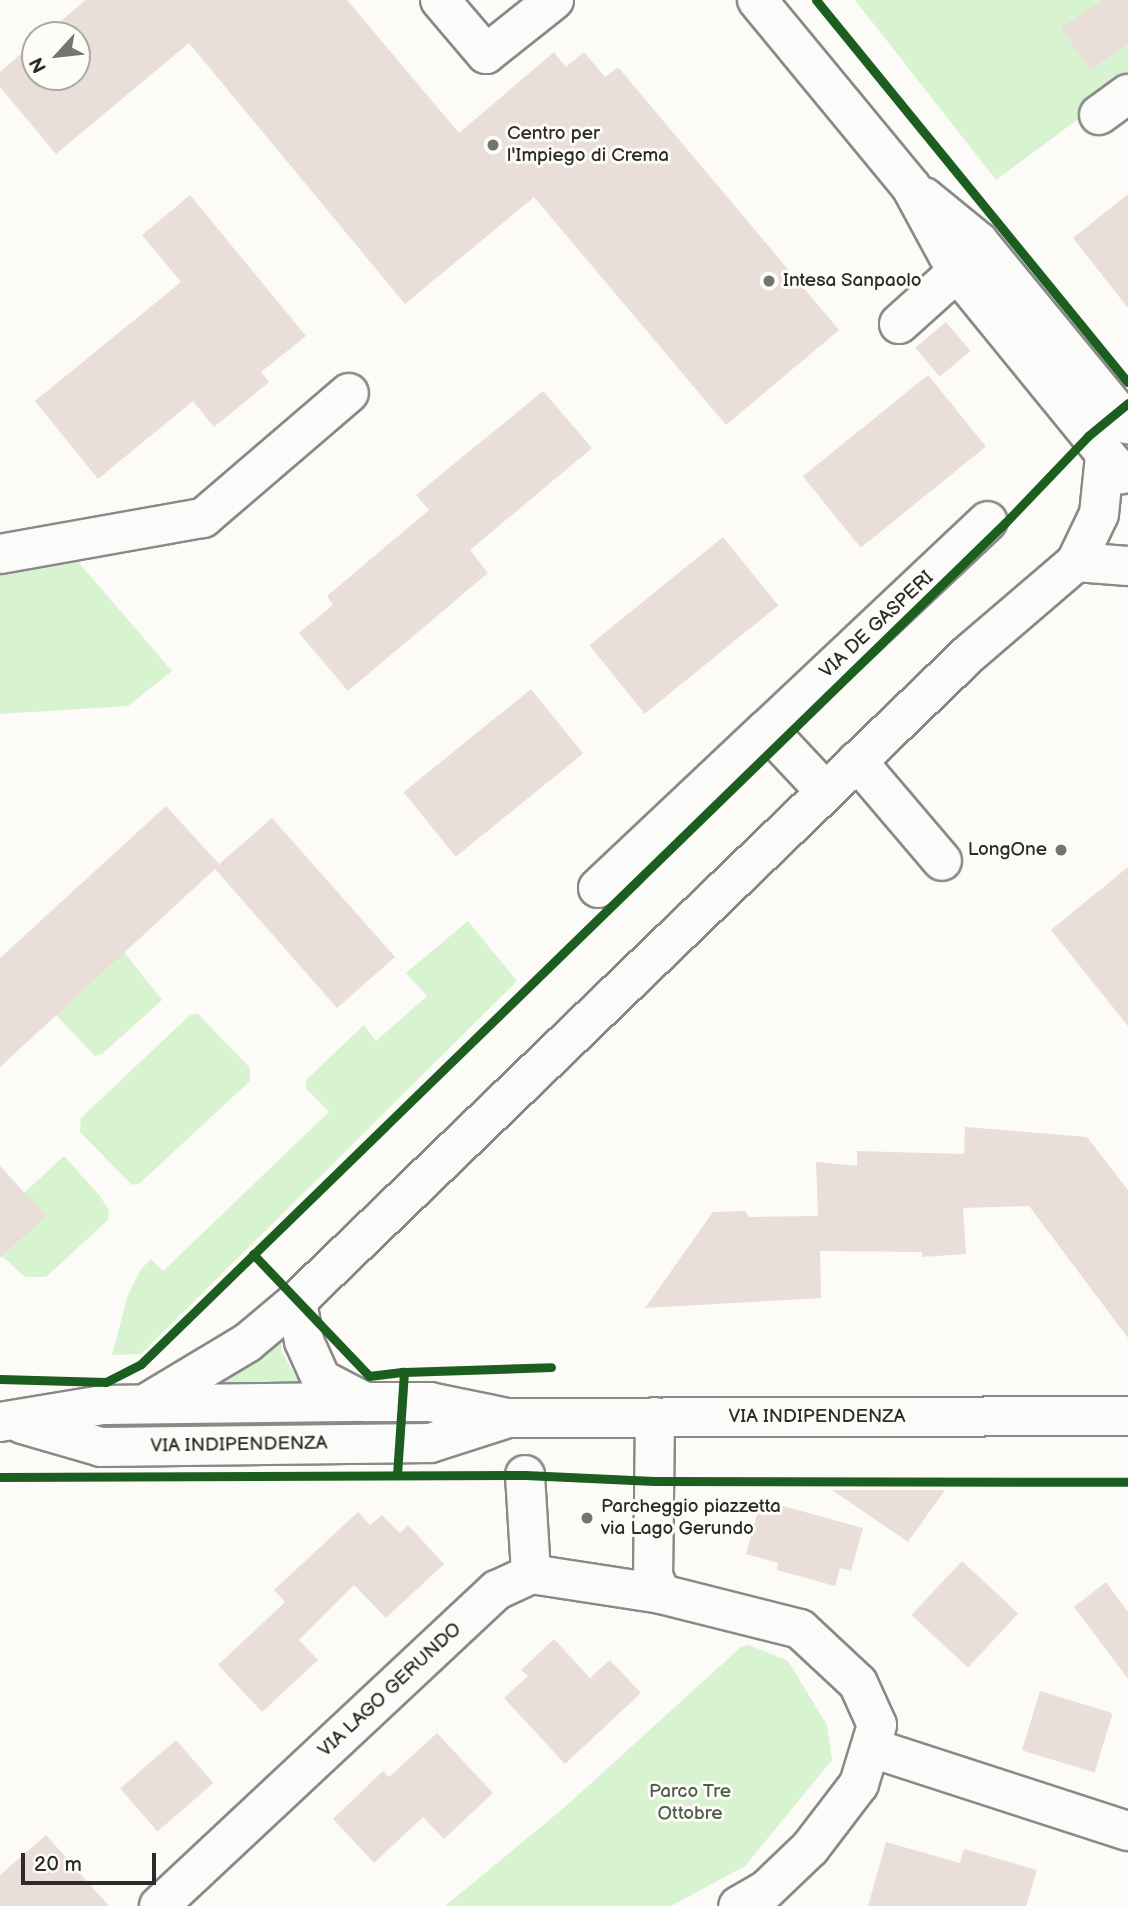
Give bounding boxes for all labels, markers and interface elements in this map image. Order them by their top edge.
north arrow [21,21,91,91]
text: N [25,53,52,76]
place label: Centro per l'Impiego di Crema [507,123,669,167]
marker: Centro per l'Impiego di Crema [485,137,501,153]
place label: Intesa Sanpaolo [783,270,922,292]
marker: Intesa Sanpaolo [761,273,777,289]
street label: VIA DE GASPERI [816,567,938,683]
place label: LongOne [968,839,1047,861]
marker: LongOne [1053,842,1069,858]
street label: VIA INDIPENDENZA [729,1406,905,1428]
street label: VIA INDIPENDENZA [150,1432,328,1458]
place label: Parcheggio piazzetta via Lago Gerundo [601,1496,781,1540]
marker: Parcheggio piazzetta via Lago Gerundo [579,1510,595,1526]
street label: VIA LAGO GERUNDO [314,1618,466,1762]
park label: Parco Tre Ottobre [649,1781,731,1825]
scale bar [24,1840,159,1884]
text: 20 m [34,1852,82,1877]

